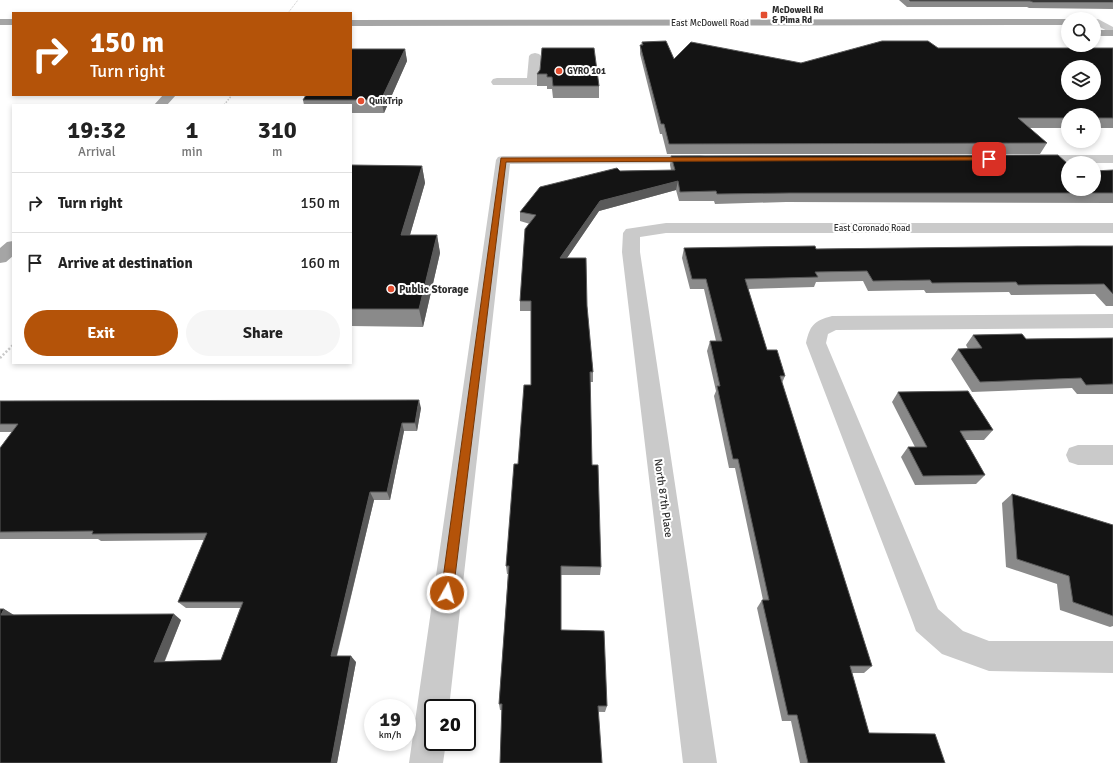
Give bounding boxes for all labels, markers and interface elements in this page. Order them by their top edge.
place label: McDowell Rd & Pima Rd [772,5,824,26]
marker: McDowell Rd & Pima Rd [759,10,769,20]
map controls [1061,12,1101,196]
button: search [1061,12,1101,52]
street label: East McDowell Road [671,18,749,29]
text: 150 m [90,26,164,60]
icon: right [24,28,76,80]
text: Turn right [90,60,165,82]
button: layers [1061,60,1101,100]
marker: GYRO 101 [554,66,564,76]
place label: GYRO 101 [567,66,606,77]
marker: QuikTrip [356,96,366,106]
place label: QuikTrip [369,96,403,107]
button: + [1061,108,1101,148]
text: 19:32 [67,115,126,145]
text: 1 [186,115,198,145]
text: 310 [258,115,297,145]
pin [972,142,1006,176]
text: Arrival [78,144,115,160]
text: min [182,144,203,160]
text: m [272,144,282,160]
icon: arrive [978,148,1000,170]
button: − [1061,156,1101,196]
icon: right [24,192,46,214]
text: Turn right [58,194,123,212]
text: 150 m [300,194,340,212]
street label: East Coronado Road [834,223,911,234]
icon: arrive [24,252,46,274]
text: Arrive at destination [58,254,193,272]
text: 160 m [300,254,340,272]
place label: Public Storage [399,283,469,296]
marker: Public Storage [386,284,396,294]
button: Exit [24,310,178,356]
button: Share [186,310,340,356]
street label: North 87th Place [652,458,675,538]
position arrow [426,572,468,614]
speed limit sign: 20 [424,699,476,751]
text: 19 [379,707,401,732]
text: km/h [379,729,401,741]

